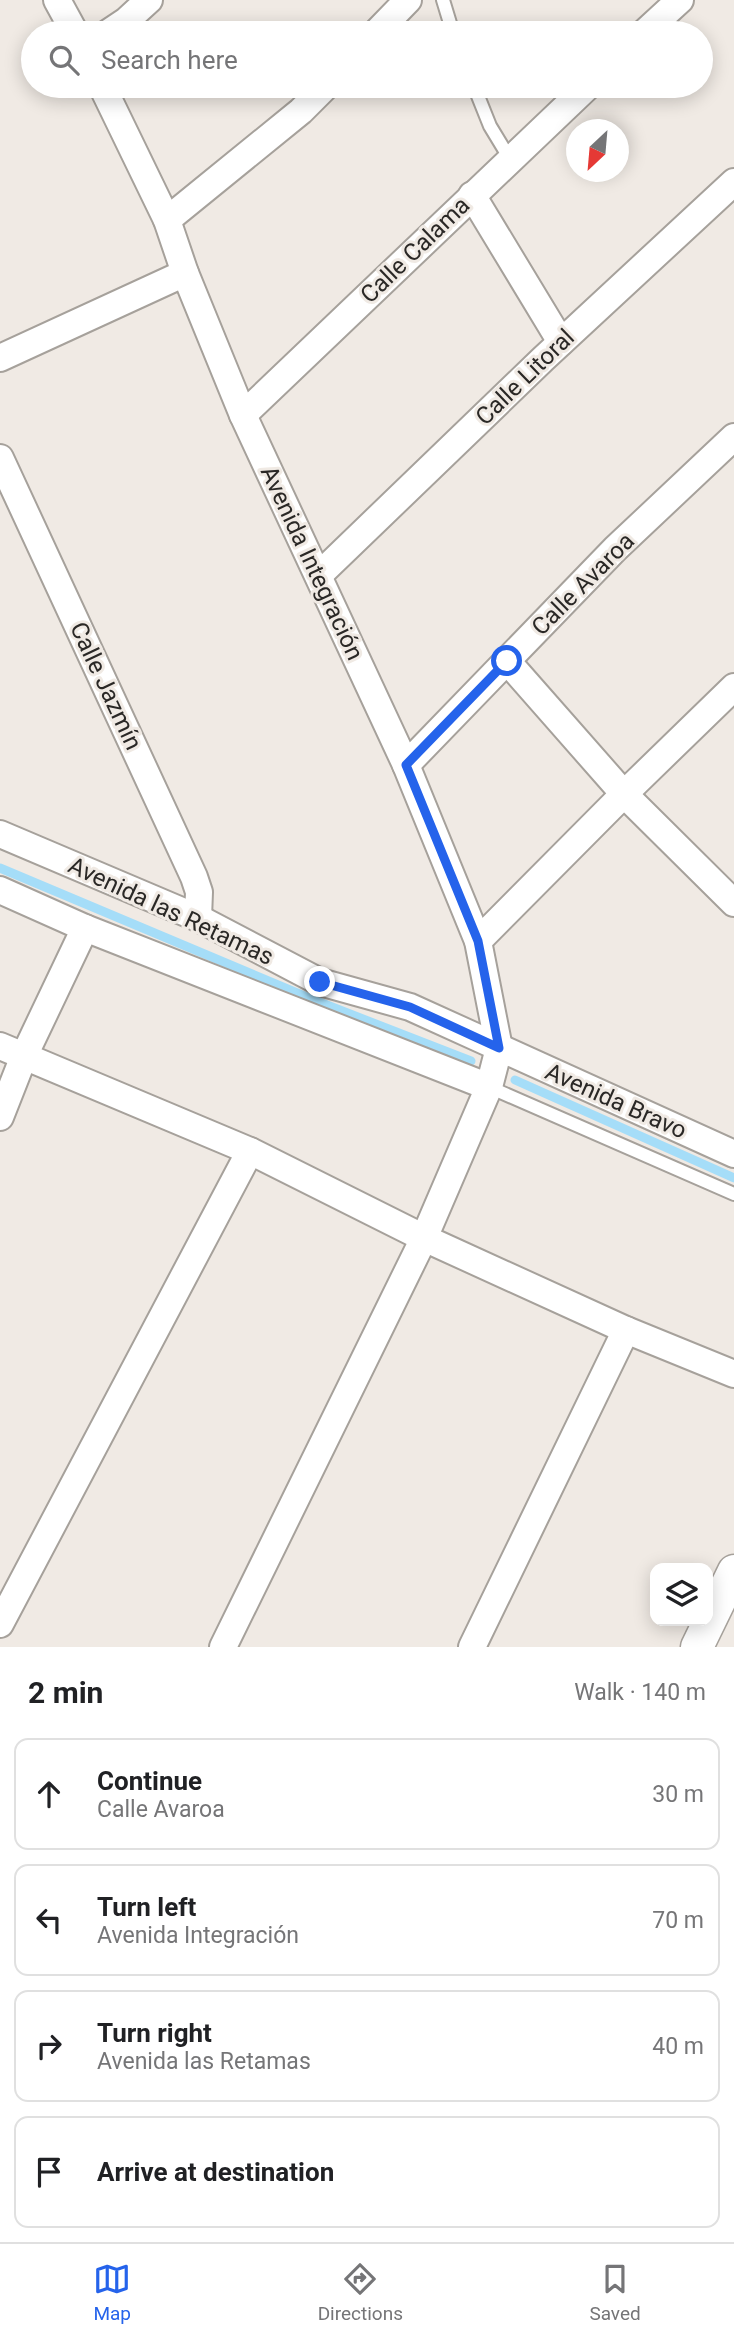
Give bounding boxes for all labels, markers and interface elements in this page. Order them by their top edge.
search box [21,21,713,98]
icon: search [45,41,83,79]
text: Search here [101,45,238,75]
north arrow [566,119,629,182]
street label: Calle Calama [355,191,475,309]
street label: Calle Litoral [470,323,580,431]
street label: Avenida Integración [255,462,369,664]
street label: Calle Avaroa [526,527,640,641]
street label: Calle Jazmín [64,618,148,754]
route start [491,645,522,676]
street label: Avenida las Retamas [64,851,278,971]
route end [304,966,335,997]
street label: Avenida Bravo [541,1057,691,1145]
map controls [650,1563,713,1626]
button: layers [650,1563,713,1626]
text: 2 min [28,1675,103,1710]
text: Walk · 140 m [574,1679,706,1706]
text: Continue [97,1766,202,1796]
icon: ahead [30,1775,68,1813]
text: 30 m [652,1781,704,1808]
text: Calle Avaroa [97,1796,225,1823]
text: Turn left [97,1892,196,1922]
icon: left [30,1901,68,1939]
text: 70 m [652,1907,704,1934]
text: Avenida Integración [97,1922,299,1949]
text: Turn right [97,2018,212,2048]
icon: right [30,2027,68,2065]
text: 40 m [652,2033,704,2060]
text: Avenida las Retamas [97,2048,311,2075]
icon: arrive [30,2153,68,2191]
text: Arrive at destination [97,2157,334,2187]
tab: Map [93,2260,131,2325]
tab: Directions [318,2260,403,2325]
tab: Saved [589,2260,641,2325]

